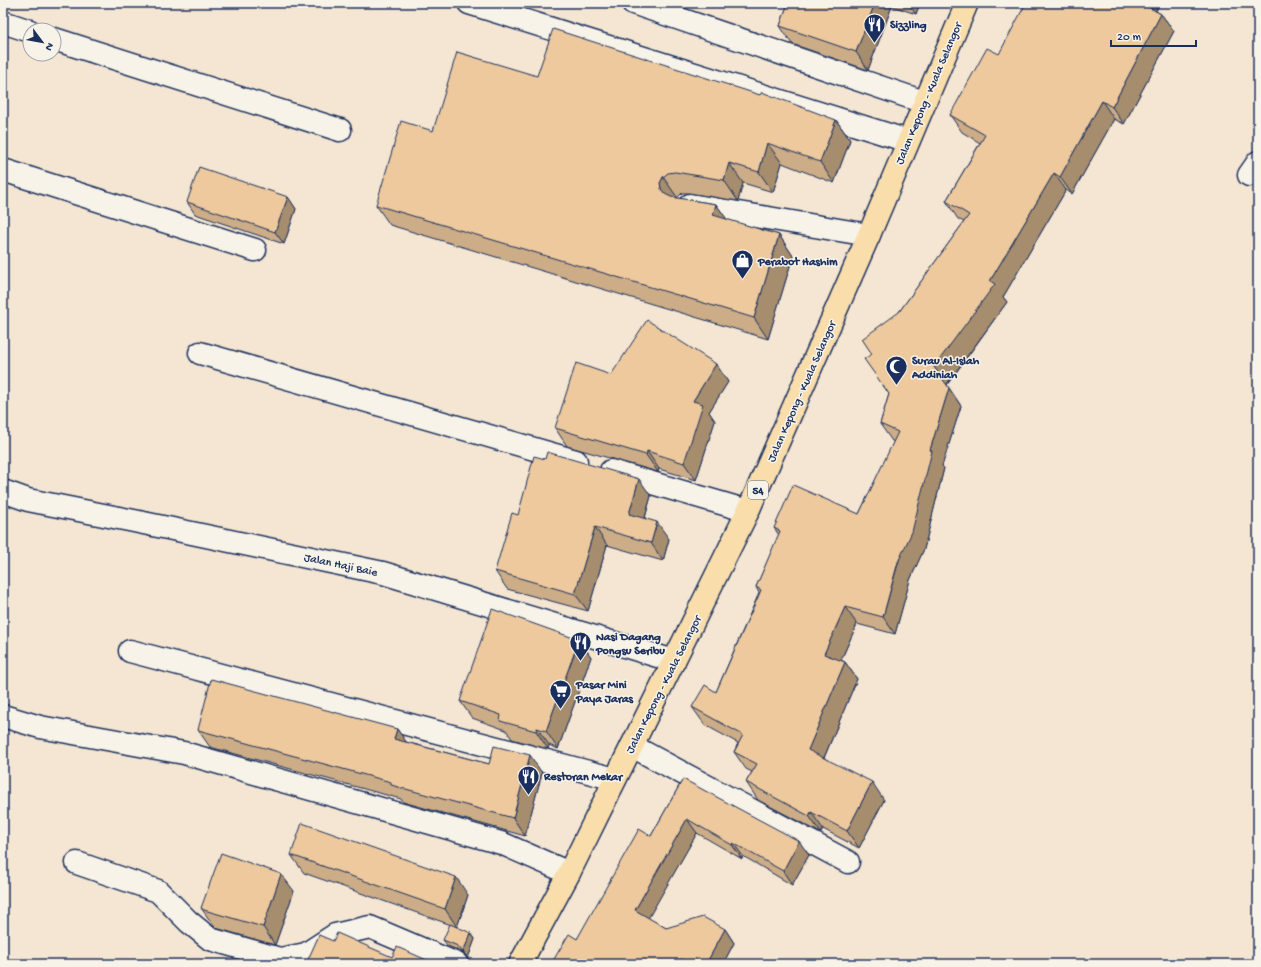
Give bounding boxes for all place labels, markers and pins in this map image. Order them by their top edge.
restaurant icon: Sizzling [862,11,888,44]
place label: Sizzling [890,19,927,33]
shop icon: Perabot Hashim [729,248,755,281]
place label: Perabot Hashim [757,256,838,270]
mosque icon: Surau Al-Islah Addiniah [884,354,910,387]
place label: Surau Al-Islah Addiniah [911,355,980,383]
restaurant icon: Nasi Dagang Pongsu Seribu [568,630,594,663]
place label: Nasi Dagang Pongsu Seribu [595,631,665,659]
supermarket icon: Pasar Mini Paya Jaras [547,678,573,711]
place label: Pasar Mini Paya Jaras [575,679,634,707]
restaurant icon: Restoran Mekar [515,763,541,796]
place label: Restoran Mekar [543,771,624,785]

